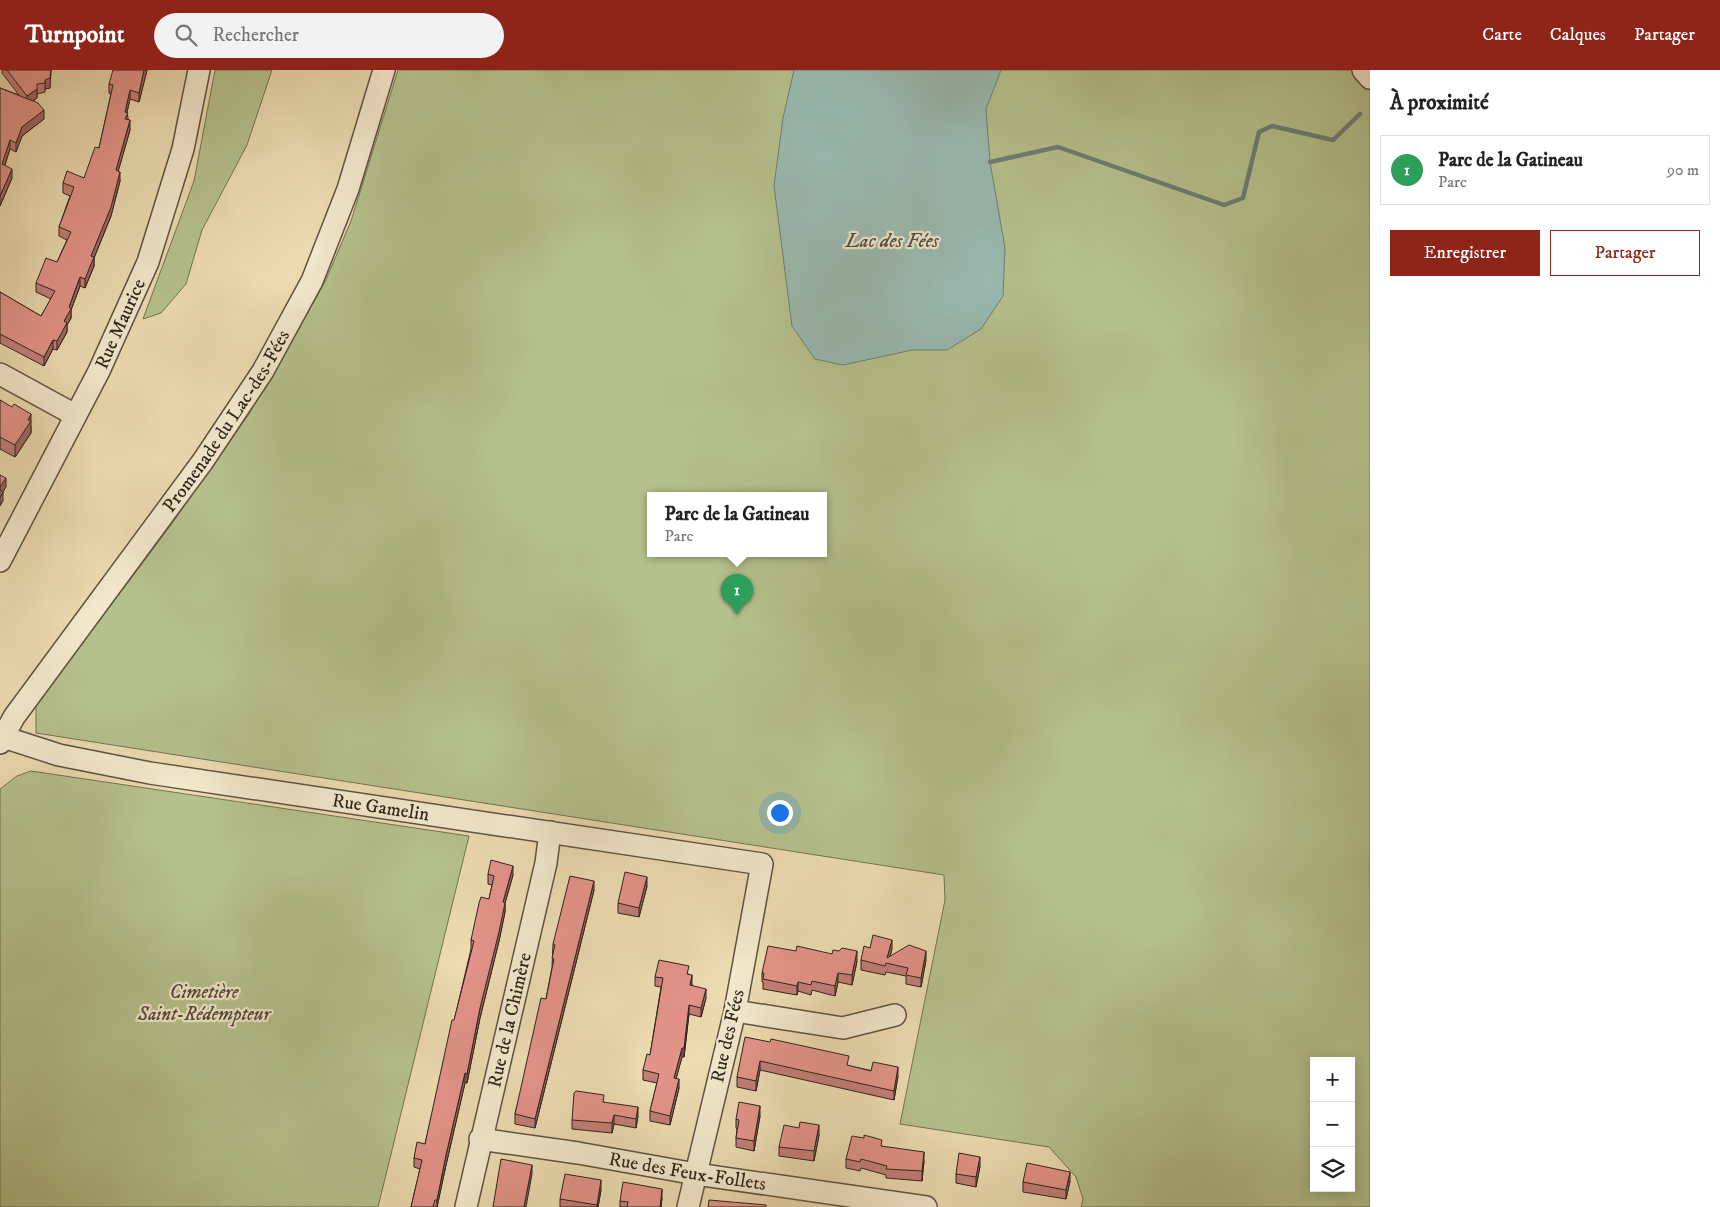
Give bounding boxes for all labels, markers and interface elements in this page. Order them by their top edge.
search box [154,13,504,58]
text: Turnpoint [25,20,124,50]
icon: search [172,21,200,49]
text: Rechercher [212,24,299,47]
text: Carte [1482,24,1522,46]
text: Calques [1550,24,1606,46]
text: Partager [1634,24,1695,46]
text: À proximité [1390,90,1489,116]
text: Parc de la Gatineau [1438,149,1583,172]
text: 1 [1404,160,1410,180]
text: 90 m [1667,160,1699,180]
text: Parc [1438,172,1467,192]
water label: Lac des Fées [844,229,939,254]
button: Enregistrer [1390,230,1540,276]
button: Partager [1550,230,1700,276]
street label: Rue Maurice [90,275,151,373]
street label: Promenade du Lac-des-Fées [158,326,295,517]
popup [647,492,827,557]
text: Parc de la Gatineau [665,503,809,526]
text: Parc [665,526,693,546]
pin: 1 [721,574,753,615]
street label: Rue Gamelin [331,789,431,826]
your location [767,800,793,826]
street label: Rue de la Chimère [483,950,536,1090]
park label: Cimetière Saint-Rédempteur [137,981,272,1027]
street label: Rue des Fées [706,987,750,1085]
map controls [1310,1057,1355,1192]
button: + [1310,1057,1355,1102]
button: − [1310,1102,1355,1147]
street label: Rue des Feux-Follets [607,1147,767,1195]
button: layers [1310,1147,1355,1192]

